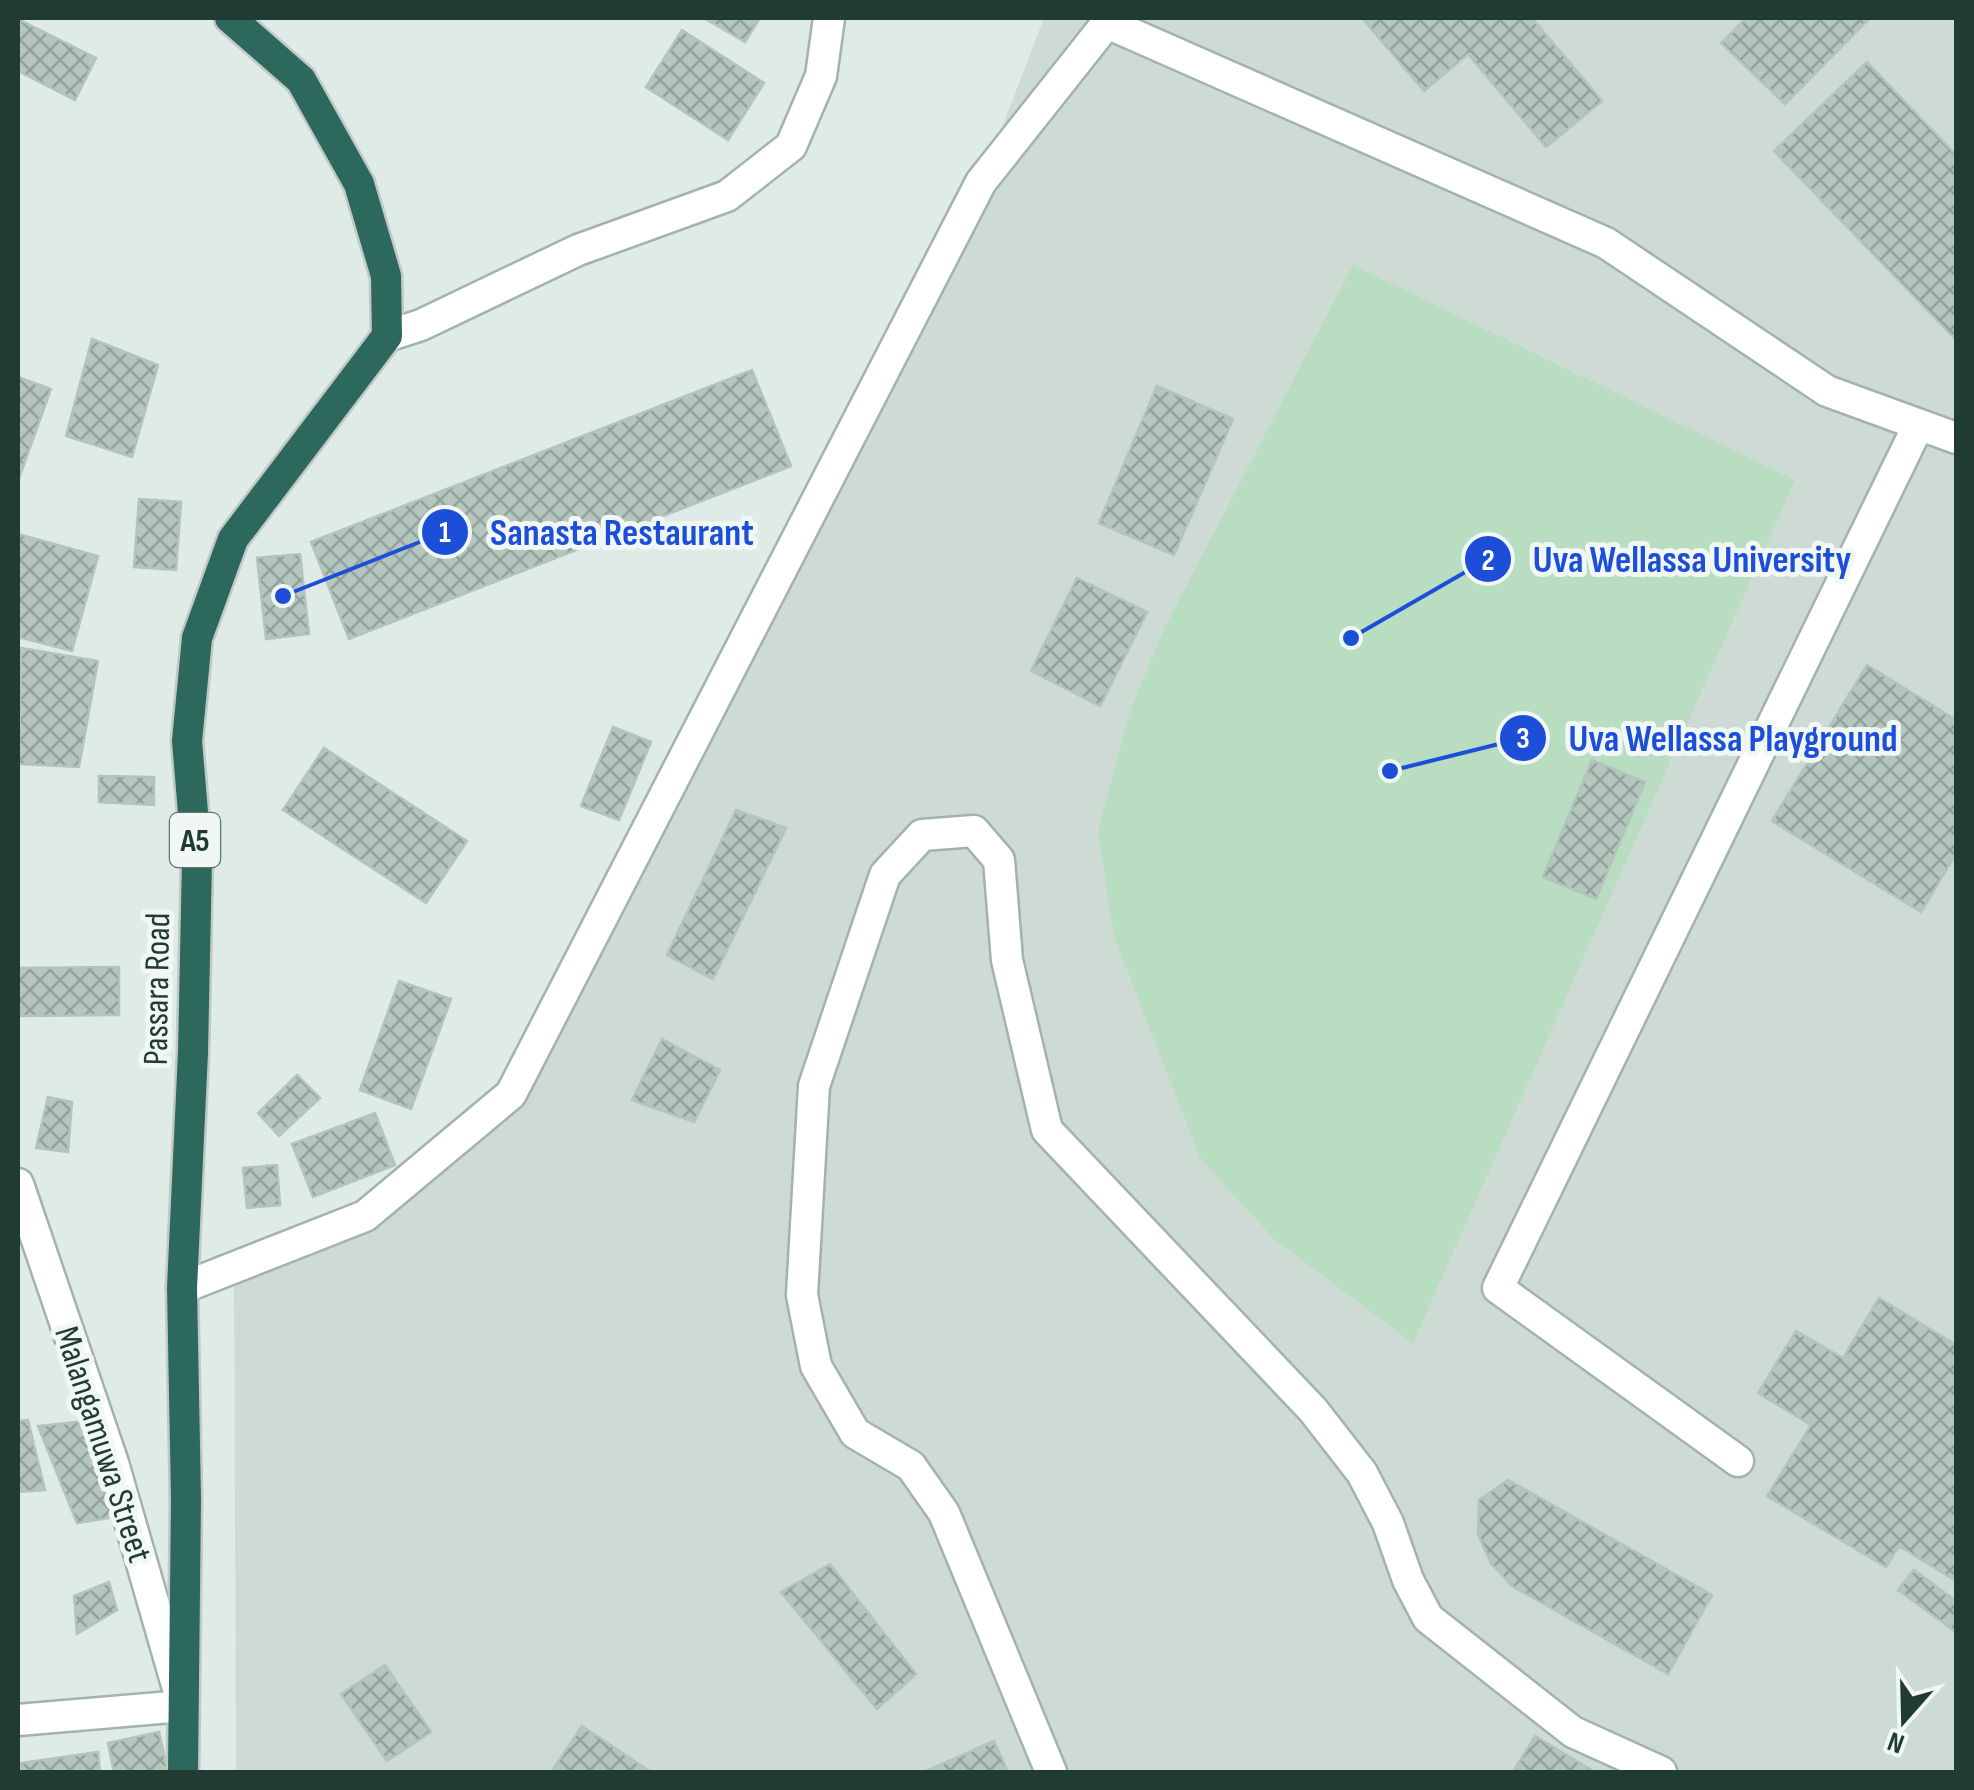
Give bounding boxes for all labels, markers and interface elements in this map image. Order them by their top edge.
callout: Sanasta Restaurant [420,498,774,566]
text: Sanasta Restaurant [490,511,754,556]
text: 1 [439,515,451,551]
callout: Uva Wellassa University [1463,525,1871,593]
text: Uva Wellassa University [1533,538,1851,583]
text: 2 [1481,543,1495,579]
callout: Uva Wellassa Playground [1498,704,1917,772]
text: Uva Wellassa Playground [1568,717,1898,762]
text: 3 [1516,721,1530,757]
road number: A5 [170,813,220,867]
street label: Passara Road [135,912,180,1066]
street label: Malangamuwa Street [44,1321,161,1568]
north arrow [1854,1670,1954,1770]
text: N [1883,1724,1909,1760]

